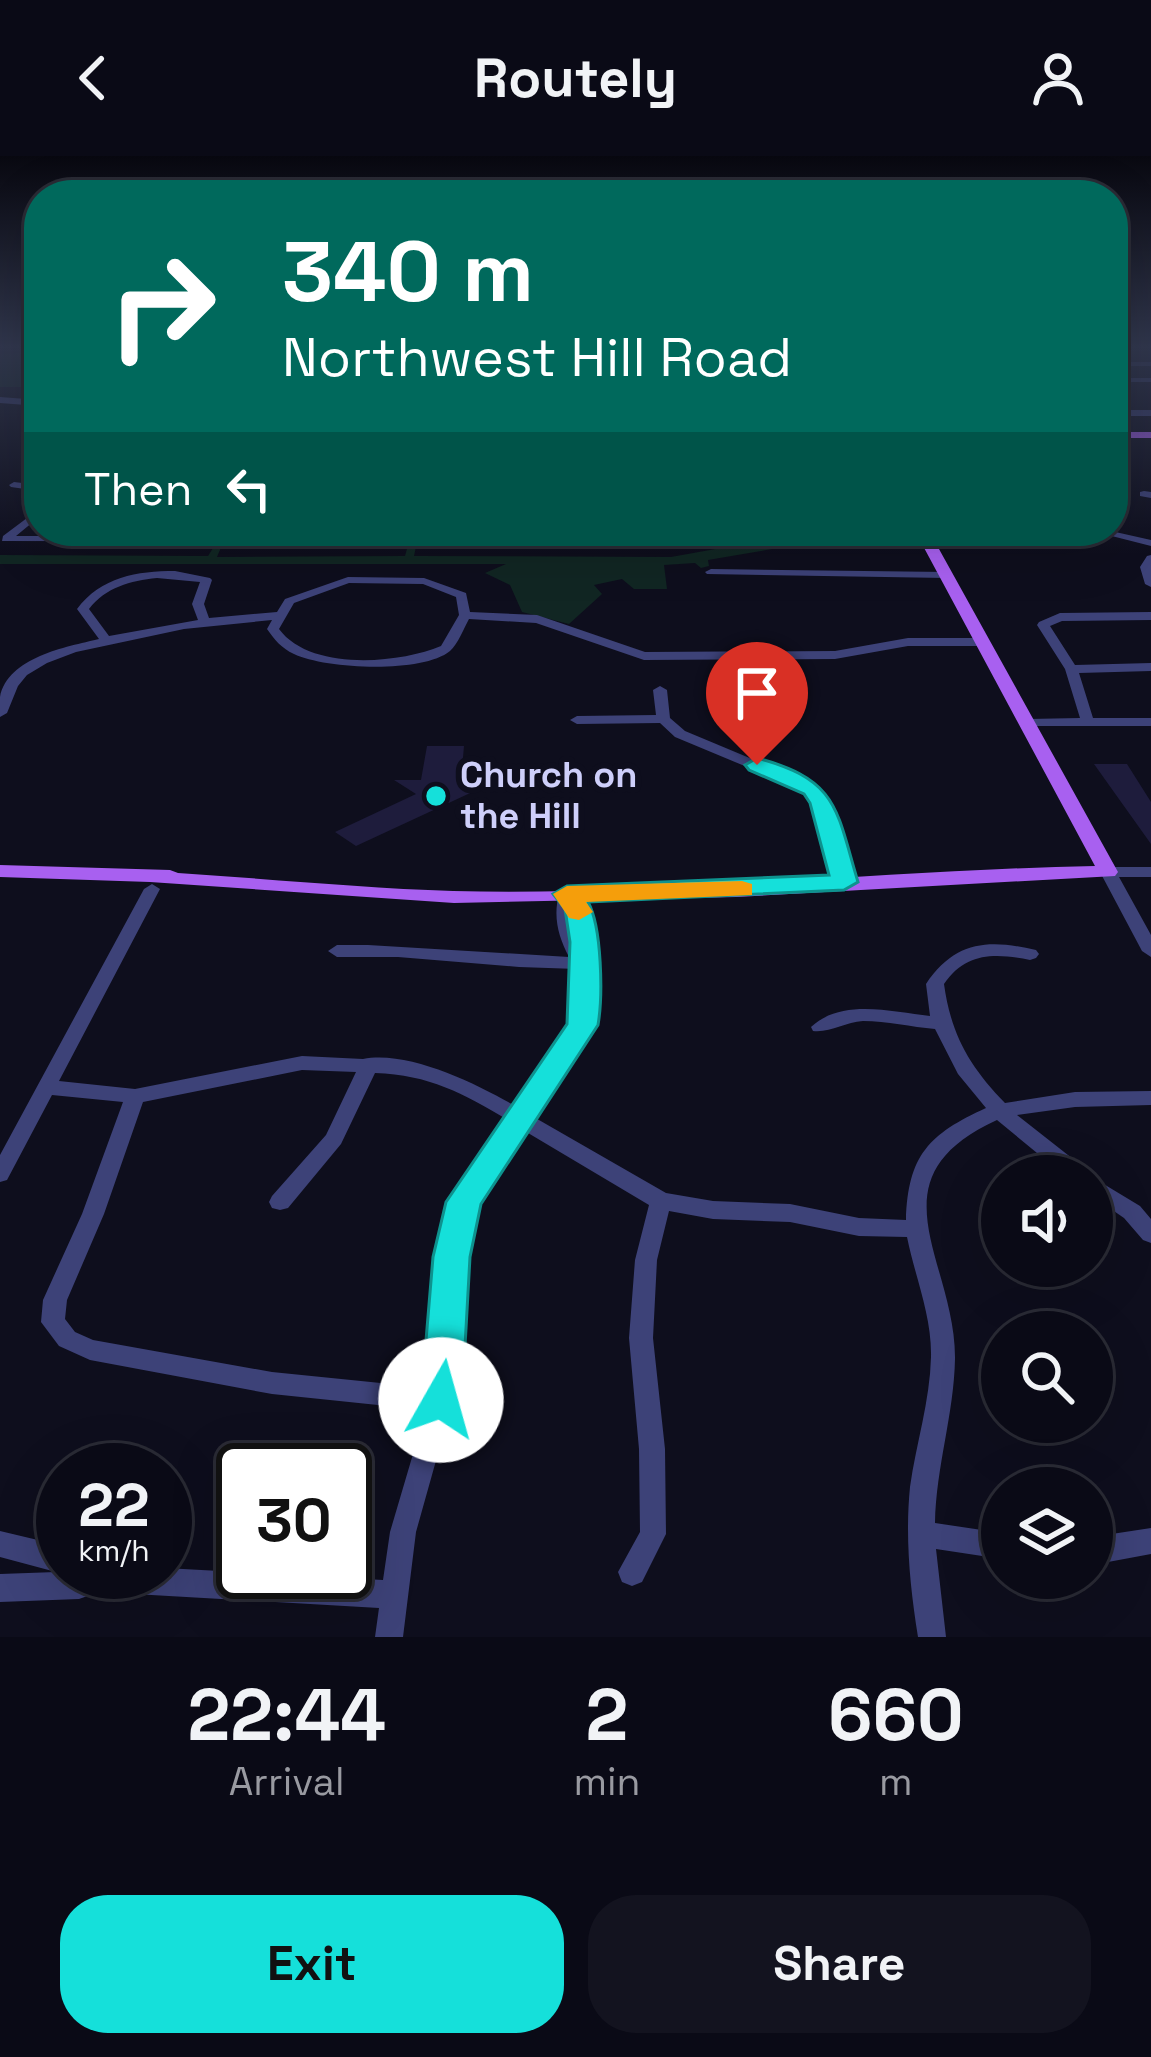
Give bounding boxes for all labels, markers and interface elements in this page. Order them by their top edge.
text: Routely [474,44,677,113]
icon: back [60,45,126,111]
icon: person [1025,45,1091,111]
text: 340 m [282,218,534,326]
icon: right [84,228,240,384]
text: Northwest Hill Road [282,323,792,392]
icon: left [216,456,282,522]
text: Then [84,461,192,518]
pin [706,642,808,765]
icon: arrive [724,660,790,726]
place label: Church on the Hill [460,752,637,839]
marker: Church on the Hill [423,783,449,809]
map controls [981,1155,1113,1599]
button: sound [981,1155,1113,1287]
button: search [981,1311,1113,1443]
position arrow [378,1337,504,1463]
speed limit sign: 30 [216,1443,372,1599]
text: 22 [78,1467,150,1544]
button: layers [981,1467,1113,1599]
text: km/h [78,1531,150,1570]
text: 22:44 [187,1669,386,1761]
text: 2 [586,1669,628,1761]
text: 660 [828,1669,964,1761]
text: Arrival [229,1757,345,1806]
text: min [573,1757,640,1806]
text: m [879,1757,913,1806]
button: Exit [60,1895,564,2033]
button: Share [588,1895,1091,2033]

